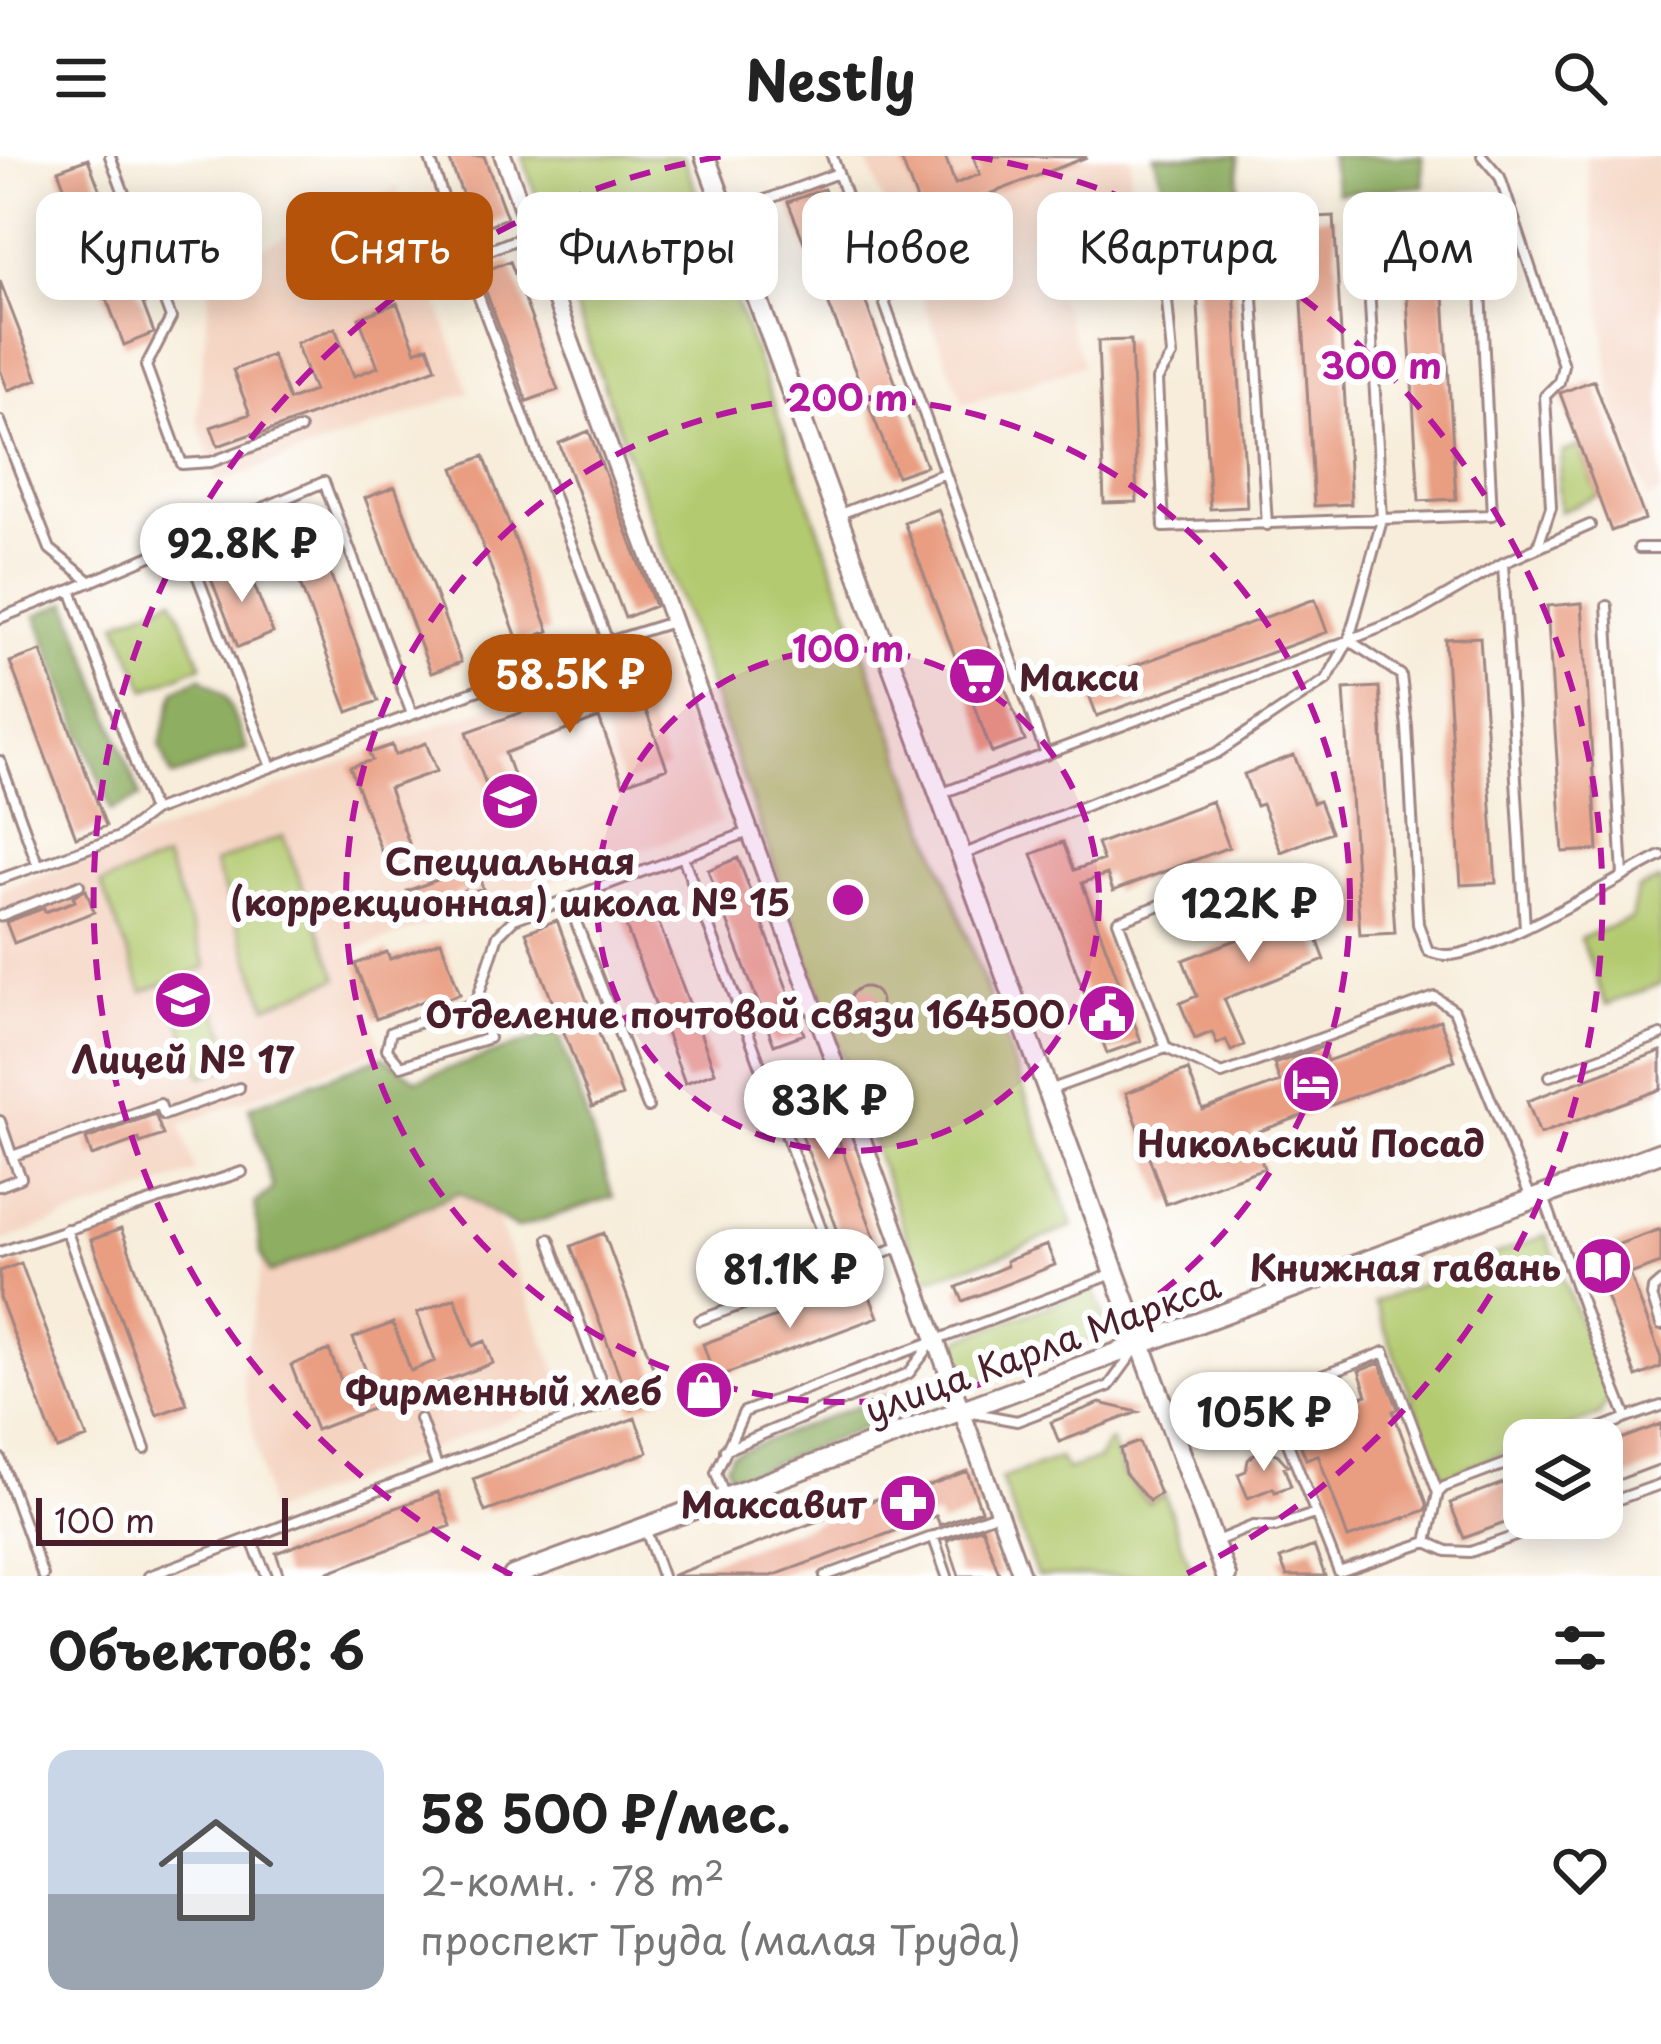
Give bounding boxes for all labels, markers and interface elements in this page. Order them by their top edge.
text: Nestly [745,38,916,119]
icon: menu [48,45,114,111]
icon: search [1547,45,1613,111]
chip: Купить [36,192,262,300]
chip: Снять [286,192,493,300]
chip: Фильтры [517,192,778,300]
chip: Новое [802,192,1013,300]
chip: Квартира [1037,192,1319,300]
chip: Дом [1343,192,1517,300]
text: 300 m [1320,337,1442,391]
text: 200 m [788,369,908,423]
pin: 92.8K ₽ [131,503,353,605]
text: 92.8K ₽ [167,512,317,571]
text: 100 m [792,620,904,674]
pin: 58.5K ₽ [459,634,681,736]
text: 58.5K ₽ [495,643,645,702]
supermarket icon: Макси [946,645,1008,707]
place label: Макси [1019,649,1140,703]
school or university icon: Специальная (коррекционная) школа № 15 [479,770,541,832]
place label: Специальная (коррекционная) школа № 15 [230,833,790,928]
pin: 122K ₽ [1151,863,1347,965]
text: 122K ₽ [1181,872,1317,931]
centre of rings [827,879,869,921]
school or university icon: Лицей № 17 [152,969,214,1031]
public building icon: Отделение почтовой связи 164500 [1076,982,1138,1044]
place label: Отделение почтовой связи 164500 [425,986,1065,1040]
place label: Лицей № 17 [72,1031,294,1085]
hotel icon: Никольский Посад [1280,1053,1342,1115]
pin: 83K ₽ [745,1060,913,1162]
text: 83K ₽ [771,1069,887,1128]
place label: Никольский Посад [1137,1115,1485,1169]
pin: 81.1K ₽ [679,1229,901,1331]
library icon: Книжная гавань [1572,1235,1634,1297]
text: 81.1K ₽ [723,1238,857,1297]
place label: Книжная гавань [1249,1239,1561,1293]
street label: улица Карла Маркса [856,1256,1228,1436]
shop icon: Фирменный хлеб [673,1359,735,1421]
place label: Фирменный хлеб [345,1363,662,1417]
pin: 105K ₽ [1166,1372,1362,1474]
text: 105K ₽ [1196,1381,1332,1440]
map controls [1503,1419,1623,1539]
button: layers [1503,1419,1623,1539]
pharmacy icon: Максавит [877,1472,939,1534]
place label: Максавит [681,1476,868,1530]
scale bar [36,1492,288,1545]
text: 100 m [54,1494,155,1544]
text: Объектов: 6 [48,1610,365,1687]
icon: filters [1547,1615,1613,1681]
text: 58 500 ₽/мес. [420,1773,791,1850]
icon: home [144,1798,288,1942]
icon: heart [1547,1837,1613,1903]
text: 2-комн. · 78 m² [420,1850,725,1909]
text: проспект Труда (малая Труда) [420,1909,1021,1968]

